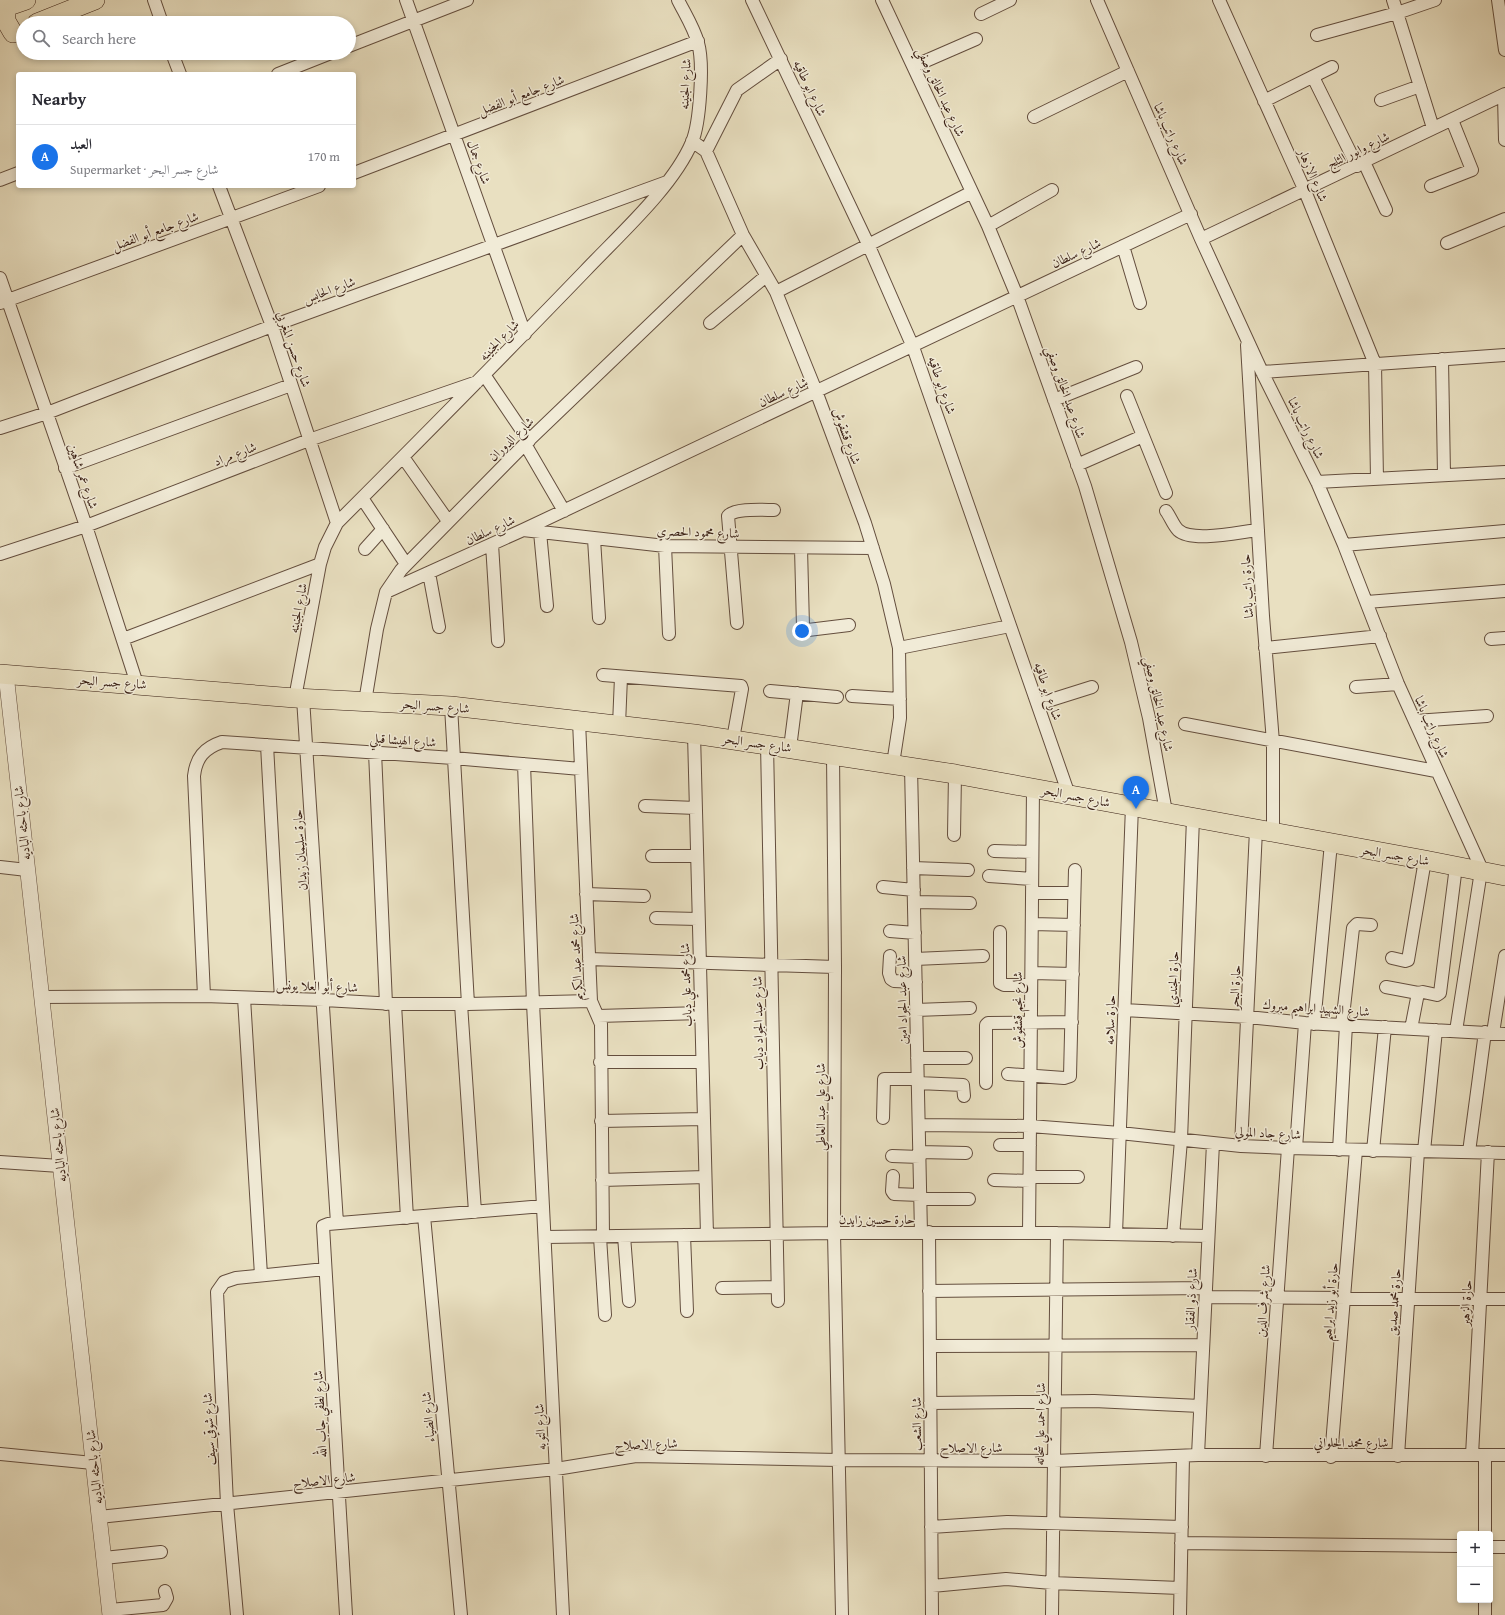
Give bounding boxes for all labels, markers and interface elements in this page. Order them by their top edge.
search box [16,16,356,60]
icon: search [30,27,52,49]
text: Search here [62,28,136,49]
street label: شارع عبد الخالق وصفي [908,44,970,142]
street label: شارع ابو طاقيه [787,57,831,120]
street label: شارع الجنينه [674,58,698,110]
street label: شارع جامع أبو الفضل [475,70,568,123]
text: Nearby [32,86,86,111]
street label: شارع راتب باشا [1147,100,1193,169]
street label: شارع وابور الثلج [1323,127,1393,175]
text: العبد [70,133,92,154]
street label: شارع جمال [460,137,496,187]
street label: شارع الازهار [1291,144,1333,205]
text: A [41,147,49,166]
text: 170 m [308,147,340,166]
text: Supermarket · شارع جسر البحر [70,160,219,179]
street label: شارع جامع أبو الفضل [109,206,202,258]
street label: شارع سلطان [1048,233,1105,275]
street label: شارع الحايس [300,272,359,310]
street label: شارع حسن المغربي [270,308,316,390]
street label: شارع الجنينه [474,315,525,366]
street label: شارع عبد الخالق وصفي [1037,343,1091,442]
street label: شارع ابو طاقيه [921,353,961,417]
street label: شارع سلطان [755,372,812,414]
street label: شارع راتب باشا [1281,394,1329,463]
street label: شارع قشقوش [826,405,866,468]
street label: شارع الدوران [484,412,540,467]
street label: شارع مراد [211,437,260,473]
street label: شارع عمر شاهين [61,441,103,512]
street label: شارع سلطان [462,510,519,552]
street label: شارع محمود الحصري [656,521,740,545]
street label: حارة راتب باشا [1236,553,1258,619]
street label: شارع الجنينه [284,581,314,635]
your location [792,621,812,641]
street label: شارع عبد الخالق وصفي [1136,655,1178,754]
street label: شارع ابو طاقيه [1027,659,1067,723]
street label: شارع جسر البحر [74,670,147,696]
street label: شارع راتب باشا [1408,693,1454,762]
street label: شارع جسر البحر [397,694,470,720]
street label: شارع الهيشا قبلي [369,728,437,756]
street label: شارع جسر البحر [719,728,793,759]
pin: A [1123,776,1149,809]
street label: شارع جسر البحر [1038,780,1112,814]
street label: شارع باحثه الباديه [9,785,37,861]
street label: حارة سليمان زيدان [288,809,312,891]
street label: شارع جسر البحر [1357,839,1431,872]
street label: شارع محمد عبد الكريم [564,913,590,1001]
street label: شارع محمد علي دياب [675,943,701,1027]
street label: حارة الجندي [1163,951,1184,1005]
street label: شارع عبد الجواد امين [892,956,914,1044]
street label: حارة البحر [1224,964,1246,1012]
street label: شارع نجم قشقوش [1008,972,1030,1048]
street label: شارع أبو العلا يونس [275,975,358,999]
street label: شارع عبد الجواد دياب [748,976,770,1070]
street label: حارة سلامه [1100,995,1120,1045]
street label: شارع الشهيد ابراهيم مبروك [1261,995,1370,1025]
street label: شارع علي عبد العاطي [811,1063,834,1151]
street label: شارع باحثه الباديه [45,1107,73,1183]
street label: شارع جاد المولي [1234,1122,1302,1146]
street label: حارة حسين زايدن [839,1210,915,1229]
street label: حارة أبو زيد ابراهيم [1317,1262,1347,1343]
street label: شارع شرف الدين [1251,1264,1277,1338]
street label: شارع ذو الفقار [1180,1267,1204,1333]
street label: حارة محمد صديق [1382,1267,1406,1336]
street label: حارة الزهير [1455,1279,1477,1329]
street label: شارع لطفي جاب الله [307,1370,336,1458]
street label: شارع احمد علي شحاته [1030,1382,1054,1466]
street label: شارع الضياء [416,1391,442,1443]
street label: شارع شوقي سيف [198,1392,222,1466]
street label: شارع الشعب [907,1397,928,1451]
street label: شارع التوبه [529,1403,553,1451]
street label: شارع باحثه الباديه [81,1429,109,1505]
street label: شارع الاصلاح [614,1433,678,1457]
street label: شارع محمد الحلواني [1314,1433,1388,1454]
street label: شارع الاصلاح [939,1438,1003,1459]
street label: شارع الاصلاح [292,1467,357,1495]
map controls [1457,1531,1493,1603]
button: + [1457,1531,1493,1567]
button: − [1457,1567,1493,1603]

